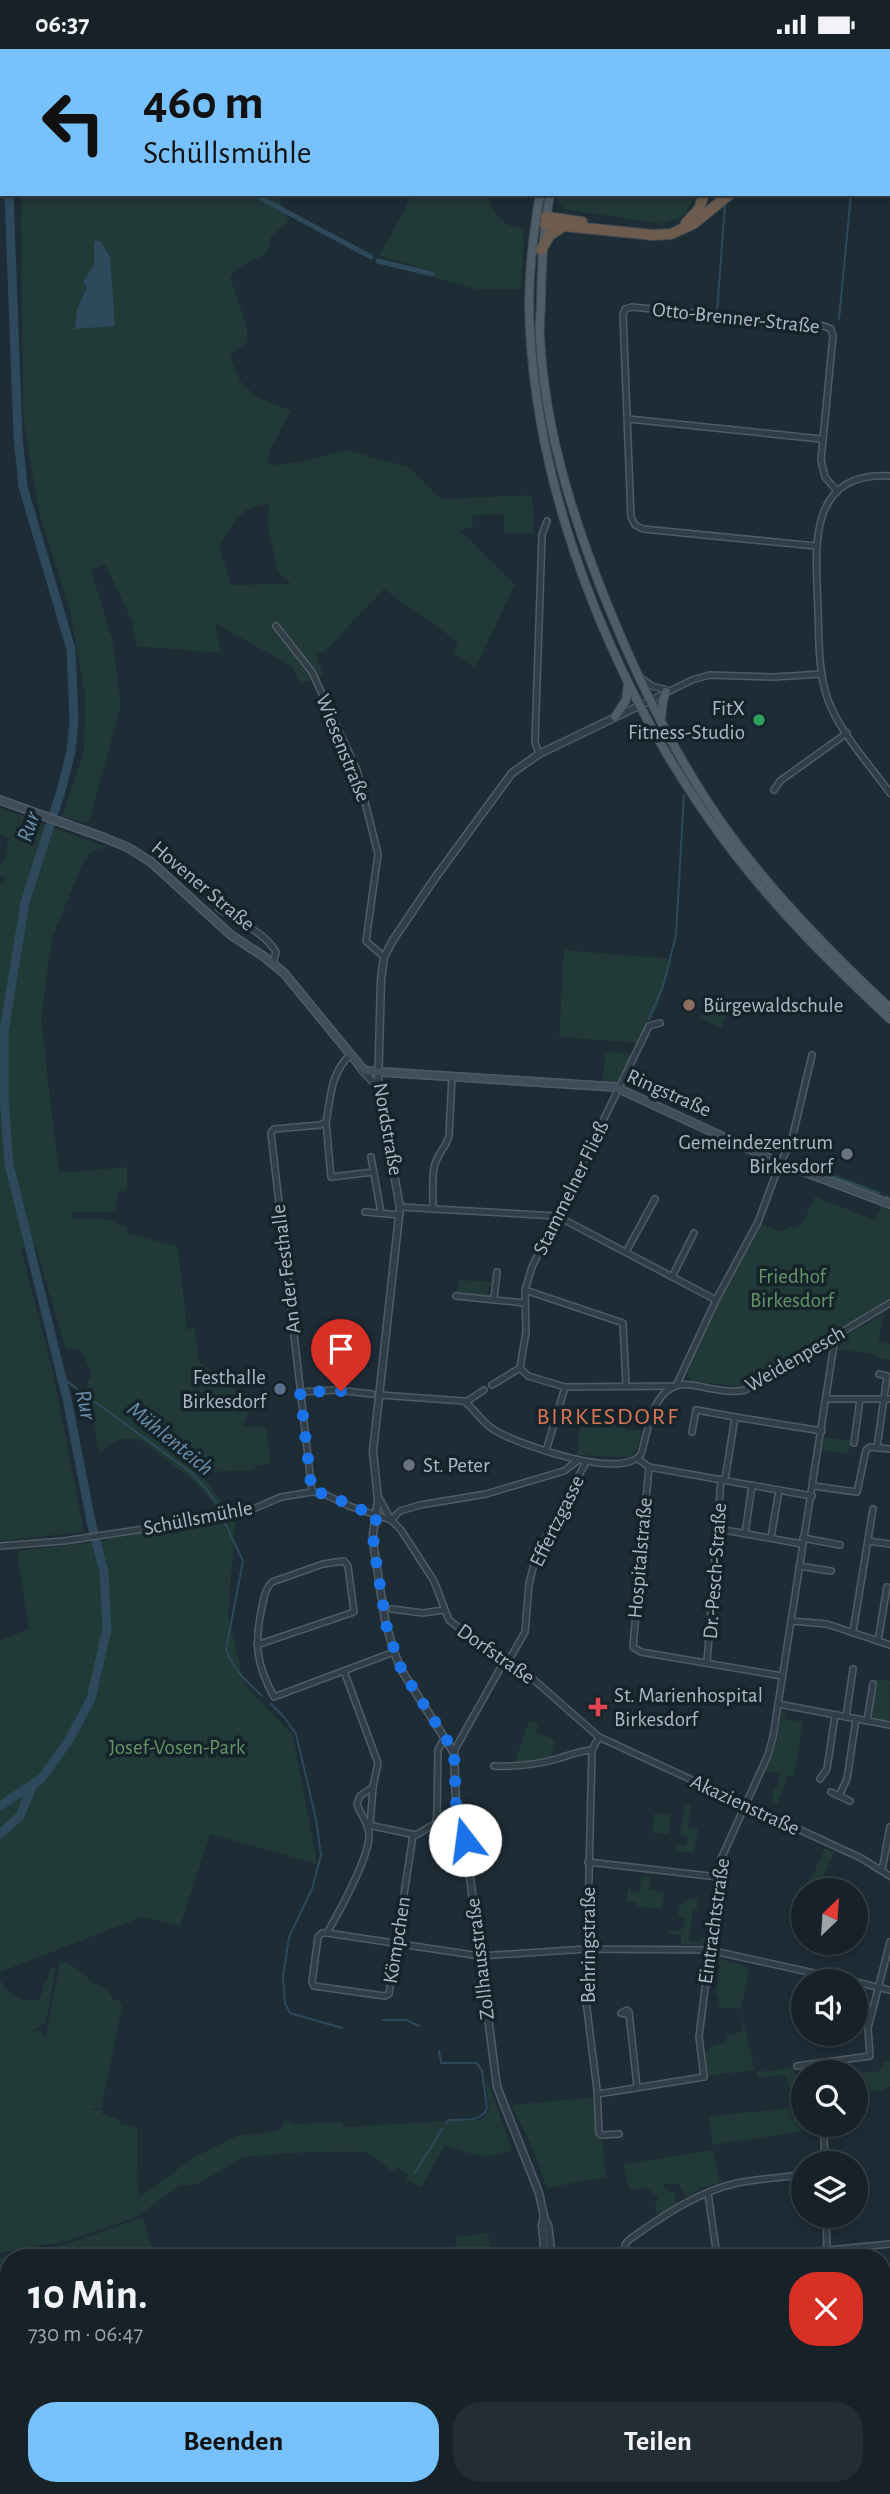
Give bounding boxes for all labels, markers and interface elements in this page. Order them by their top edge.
text: 06:37 [35,11,90,37]
icon: left [28,77,119,168]
text: 460 m [143,79,264,128]
text: Schüllsmühle [143,137,312,169]
street label: Otto-Brenner-Straße [651,299,821,337]
street label: Wiesenstraße [312,691,374,805]
place label: FitX Fitness-Studio [628,698,745,743]
marker: FitX Fitness-Studio [751,712,767,728]
water label: Rur [13,809,45,845]
street label: Hovener Straße [148,837,258,935]
place label: Bürgewaldschule [703,995,843,1016]
marker: Bürgewaldschule [681,997,697,1013]
street label: Ringstraße [624,1065,714,1121]
street label: Nordstraße [370,1081,406,1177]
street label: Stammelner Fließ [530,1118,613,1258]
place label: Gemeindezentrum Birkesdorf [679,1132,835,1177]
marker: Gemeindezentrum Birkesdorf [839,1146,855,1162]
street label: An der Festhalle [268,1203,304,1335]
park label: Friedhof Birkesdorf [750,1266,836,1311]
pin [311,1319,371,1391]
street label: Weidenpesch [742,1322,848,1396]
icon: arrive [322,1330,360,1368]
place label: Festhalle Birkesdorf [182,1367,268,1412]
marker: Festhalle Birkesdorf [272,1381,288,1397]
water label: Rur [70,1388,100,1423]
water label: Mühlenteich [123,1398,217,1480]
district label: BIRKESDORF [536,1405,680,1429]
place label: St. Peter [423,1455,490,1476]
marker: St. Peter [401,1457,417,1473]
street label: Effertzgasse [526,1472,588,1570]
street label: Schüllsmühle [142,1497,254,1539]
street label: Hospitalstraße [624,1497,656,1619]
street label: Dr.-Pesch-Straße [700,1502,730,1640]
street label: Dorfstraße [454,1620,538,1688]
place label: St. Marienhospital Birkesdorf [614,1685,763,1730]
marker: St. Marienhospital Birkesdorf [588,1697,608,1717]
park label: Josef-Vosen-Park [109,1737,246,1758]
street label: Akazienstraße [687,1771,803,1839]
position arrow [428,1803,502,1877]
street label: Eintrachtstraße [695,1857,733,1985]
north arrow [791,1878,868,1955]
map controls [791,1878,868,2228]
street label: Behringstraße [578,1887,599,2003]
street label: Kömpchen [380,1895,414,1985]
street label: Zollhausstraße [462,1897,498,2021]
button: sound [791,1969,868,2046]
button: search [791,2060,868,2137]
button: layers [791,2151,868,2228]
button: close [789,2272,863,2346]
text: 10 Min. [28,2274,148,2316]
text: 730 m · 06:47 [28,2323,143,2346]
button: Beenden [28,2402,439,2482]
button: Teilen [453,2402,863,2482]

